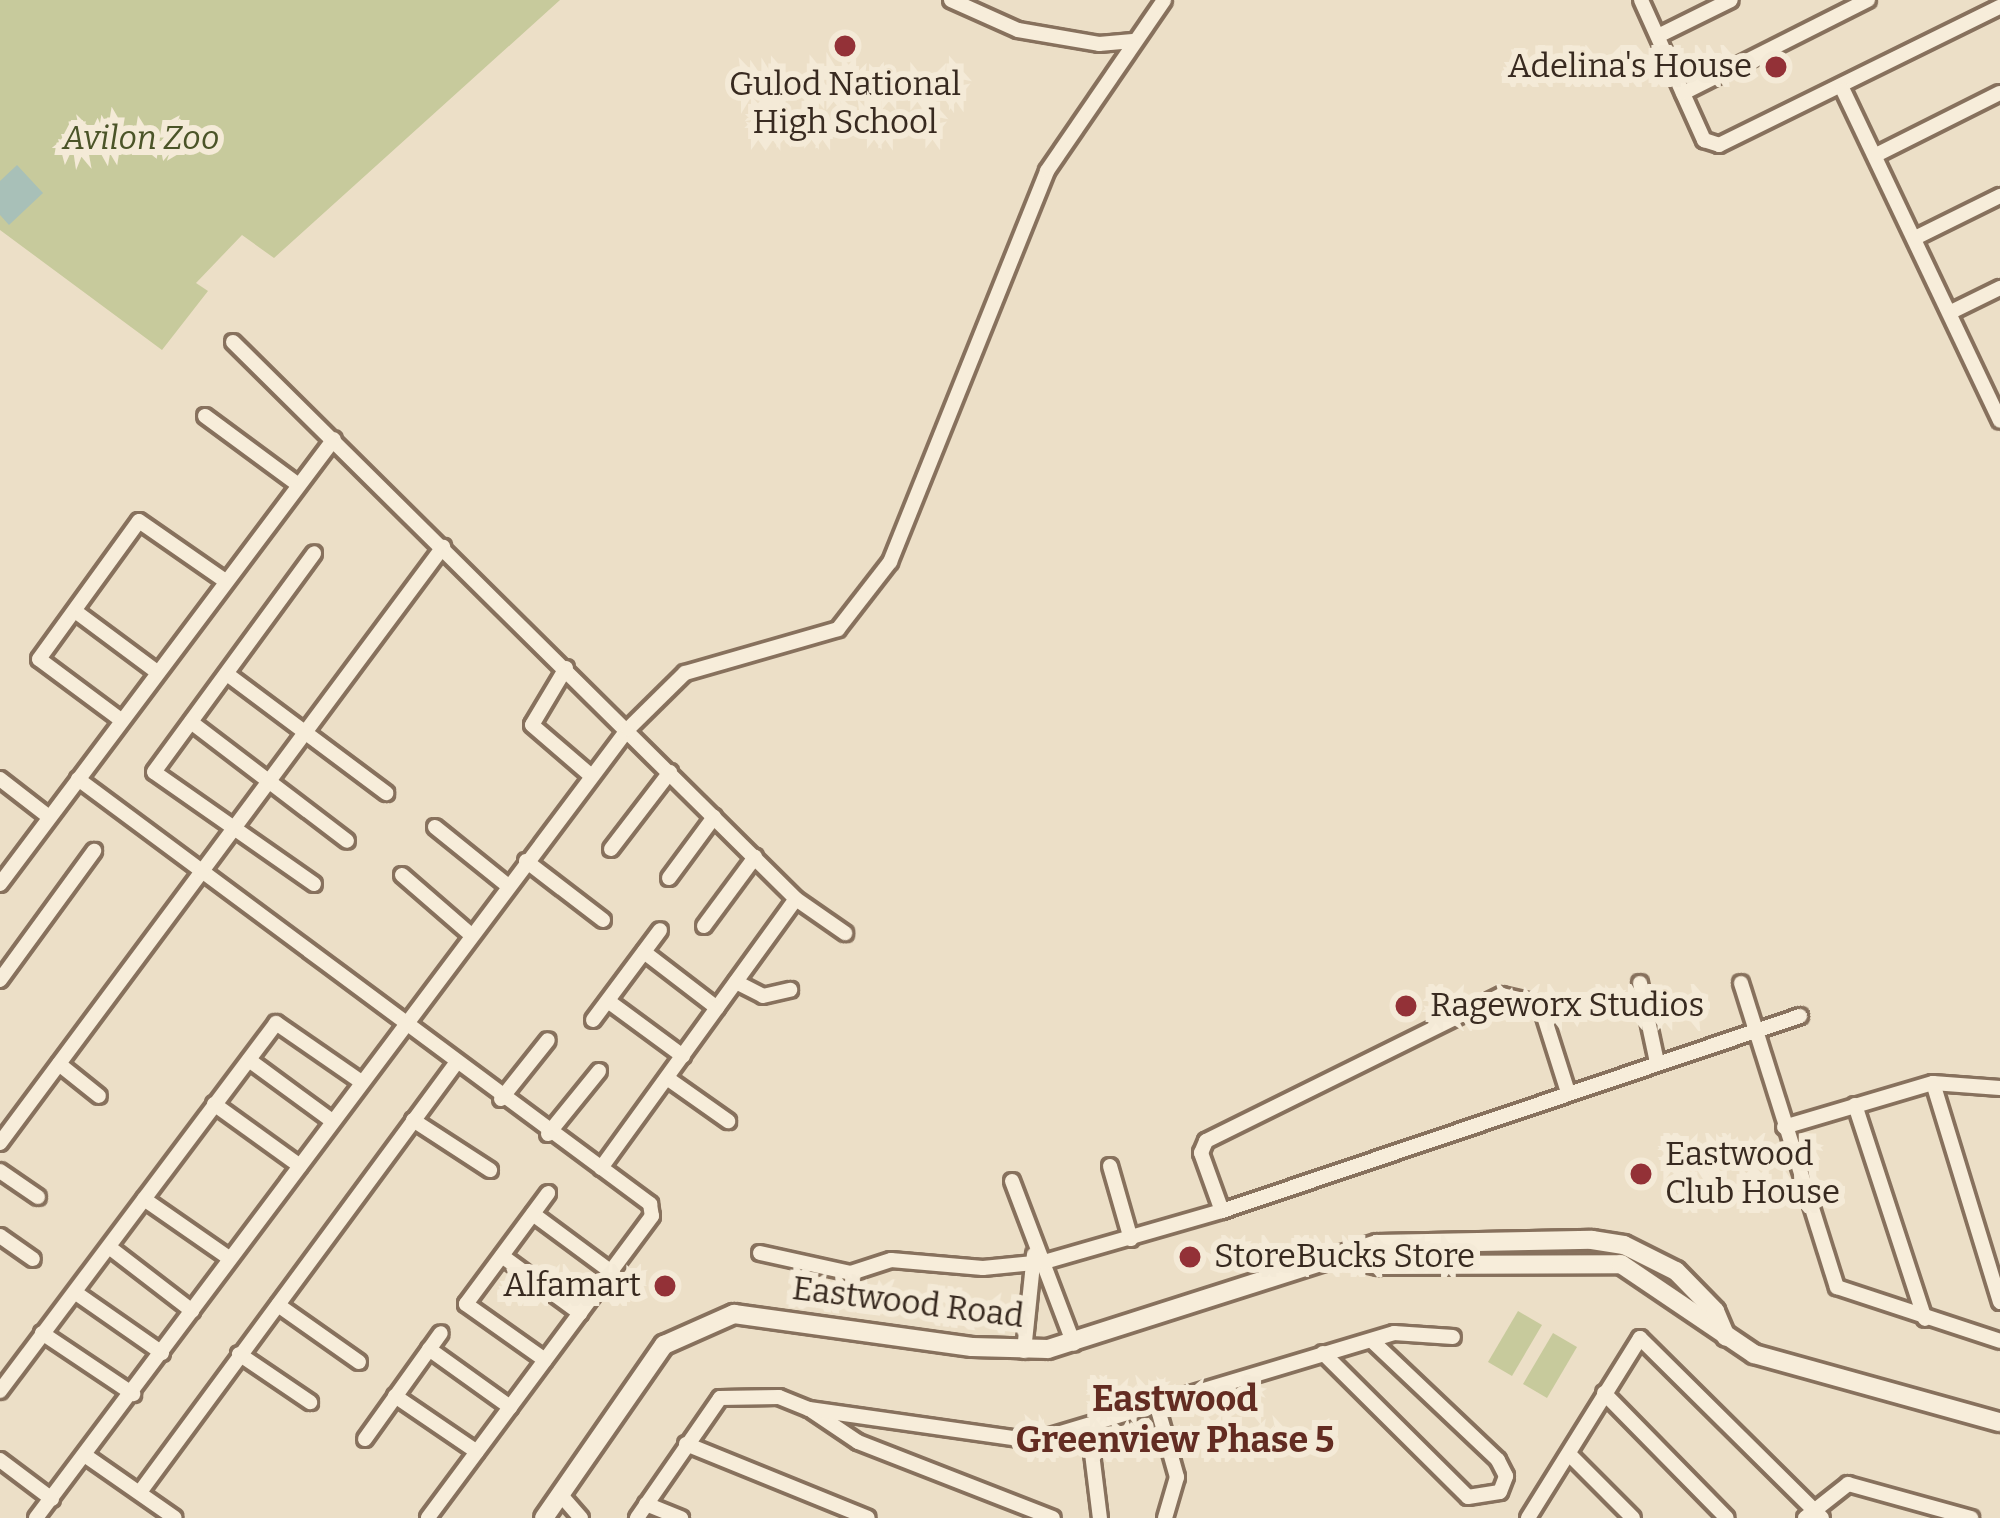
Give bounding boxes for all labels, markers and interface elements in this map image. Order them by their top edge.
marker: Gulod National High School [832,33,858,59]
place label: Adelina's House [1508,47,1752,87]
marker: Adelina's House [1763,54,1789,80]
place label: Gulod National High School [729,65,961,143]
park label: Avilon Zoo [63,119,219,159]
place label: Rageworx Studios [1430,986,1704,1026]
marker: Rageworx Studios [1393,993,1419,1019]
place label: Eastwood Club House [1665,1135,1840,1213]
marker: Eastwood Club House [1628,1161,1654,1187]
place label: StoreBucks Store [1214,1237,1475,1277]
marker: StoreBucks Store [1177,1244,1203,1270]
place label: Alfamart [503,1266,641,1306]
street label: Eastwood Road [790,1269,1026,1337]
marker: Alfamart [652,1273,678,1299]
district label: Eastwood Greenview Phase 5 [1016,1377,1334,1462]

